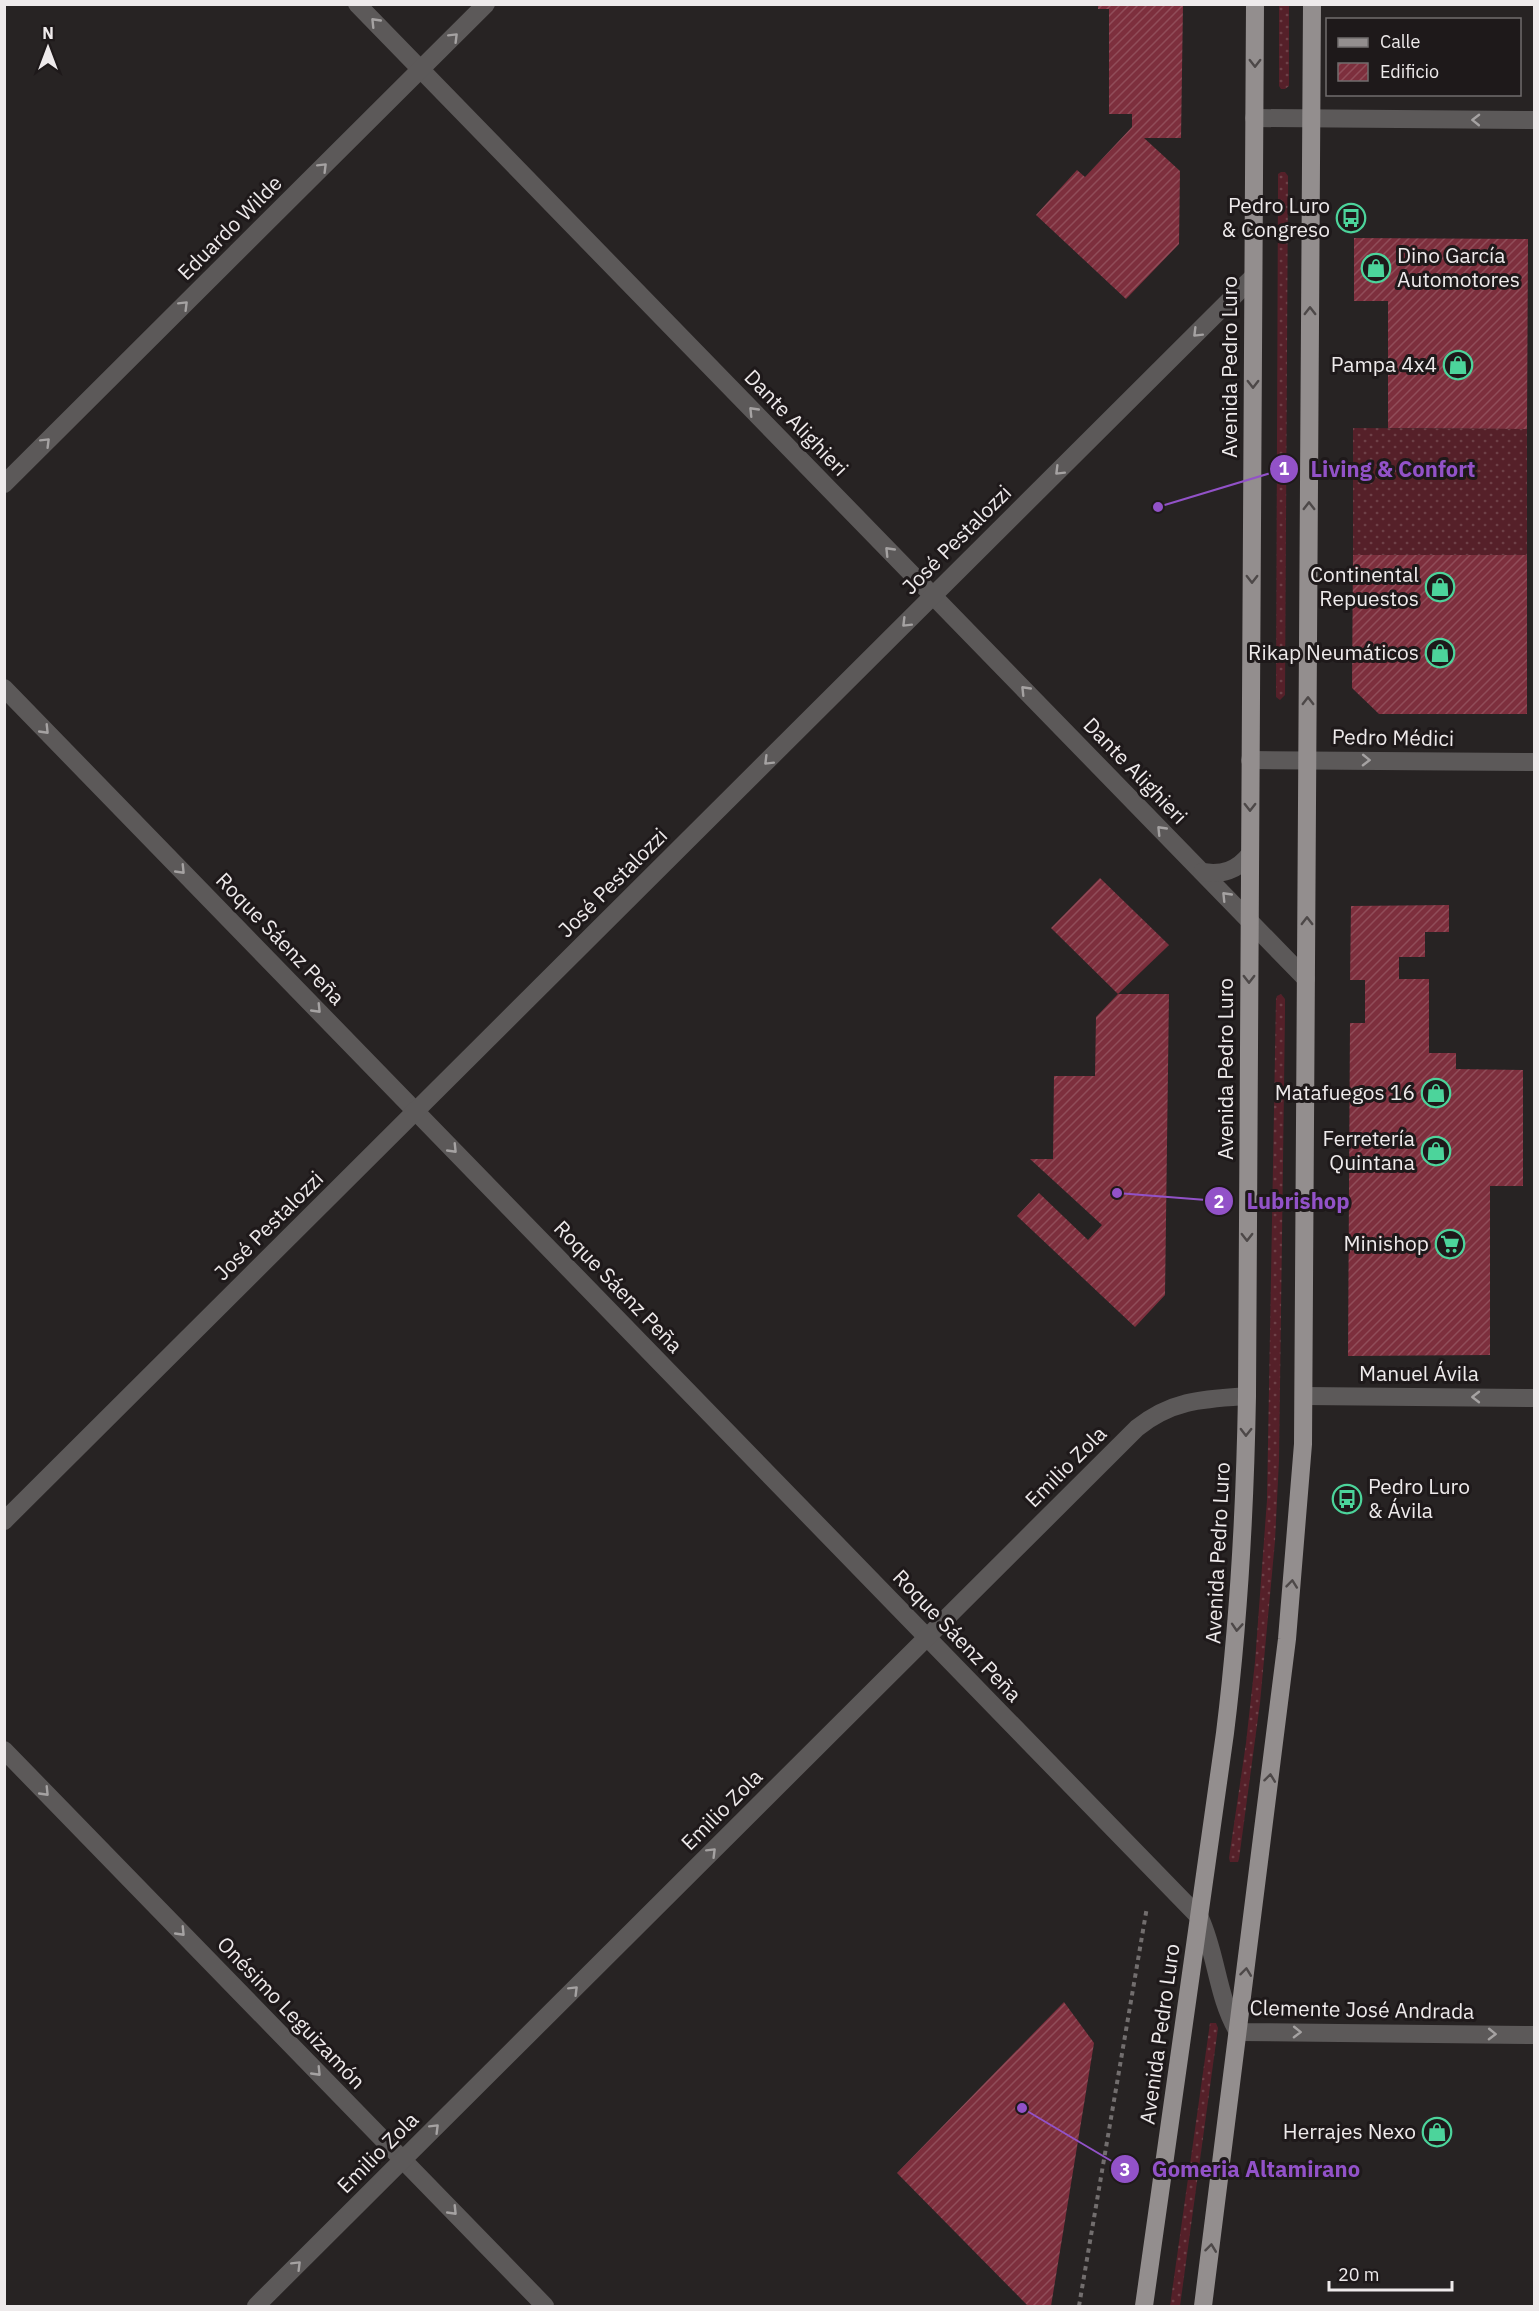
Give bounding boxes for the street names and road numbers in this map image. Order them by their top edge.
street label: Eduardo Wilde [171,169,288,286]
street label: Avenida Pedro Luro [1215,276,1243,458]
street label: Dante Alighieri [739,363,855,482]
street label: José Pestalozzi [896,479,1017,600]
street label: Dante Alighieri [1078,711,1194,830]
street label: Pedro Médici [1332,722,1454,752]
street label: José Pestalozzi [552,822,673,943]
street label: Roque Sáenz Peña [210,866,351,1011]
street label: Avenida Pedro Luro [1211,978,1239,1160]
street label: José Pestalozzi [208,1165,329,1286]
street label: Roque Sáenz Peña [548,1214,689,1359]
street label: Manuel Ávila [1359,1359,1479,1387]
street label: Emilio Zola [1019,1420,1112,1513]
street label: Avenida Pedro Luro [1198,1461,1236,1645]
street label: Roque Sáenz Peña [887,1563,1028,1708]
street label: Emilio Zola [675,1763,768,1856]
street label: Onésimo Leguizamón [212,1930,372,2095]
street label: Avenida Pedro Luro [1132,1942,1186,2126]
street label: Clemente José Andrada [1249,1993,1475,2025]
street label: Emilio Zola [331,2106,424,2199]

